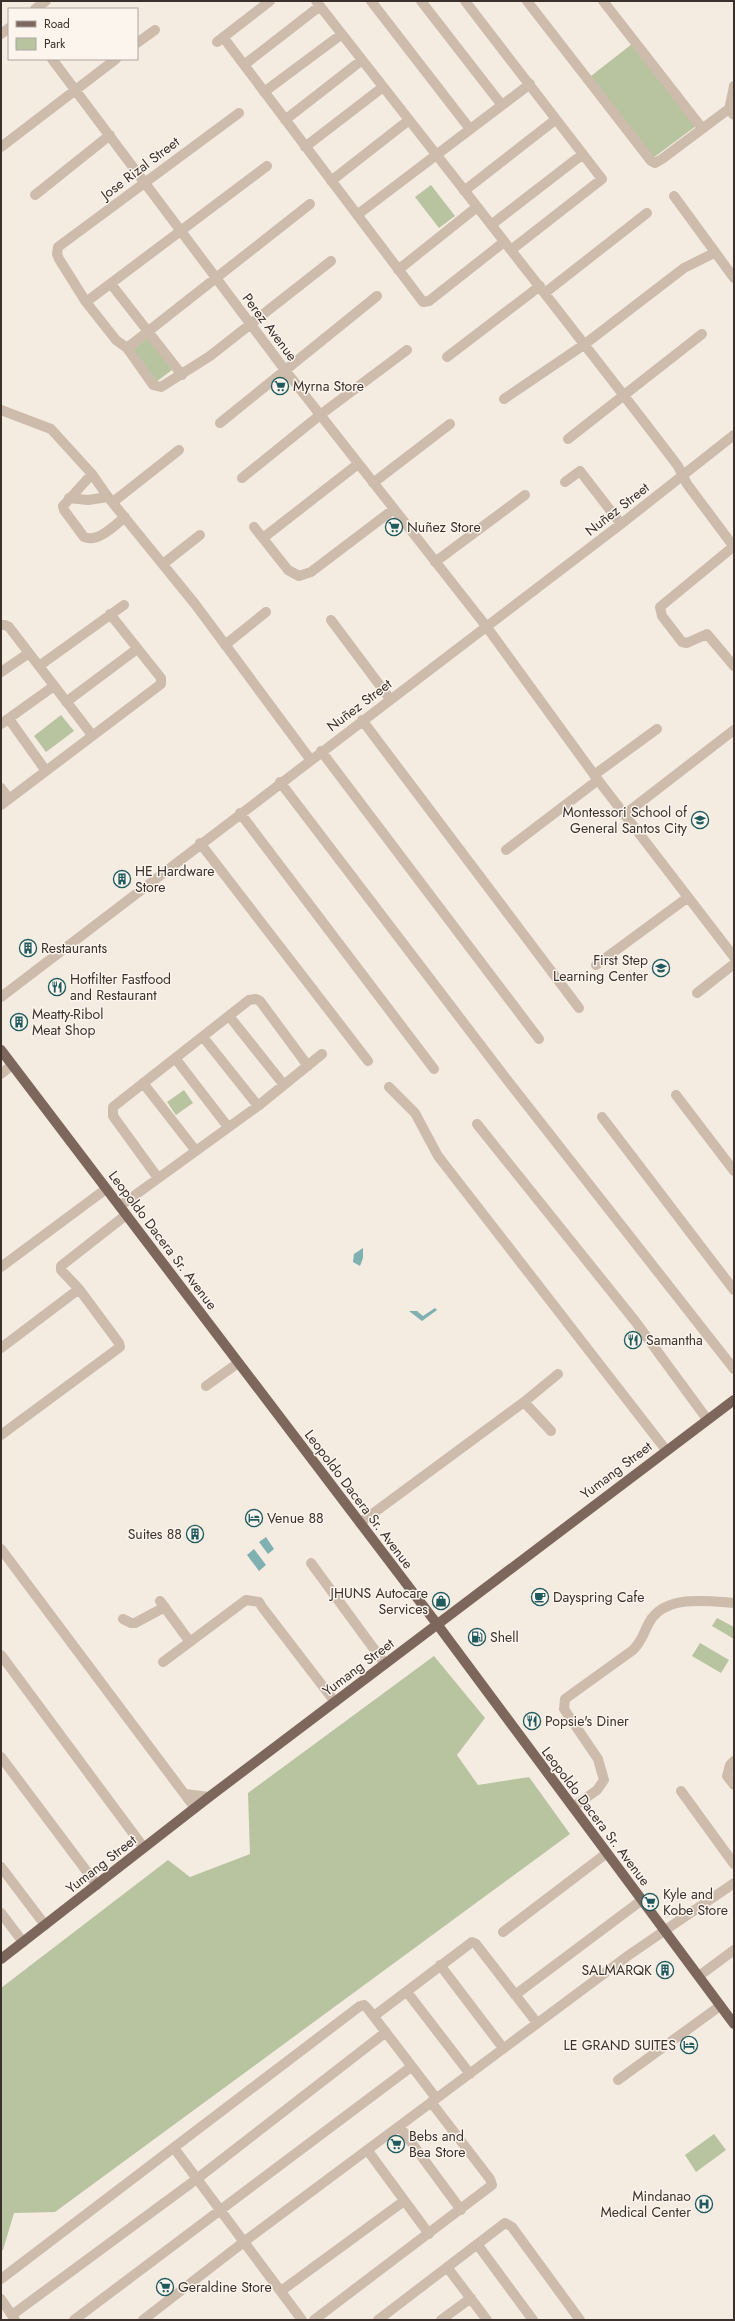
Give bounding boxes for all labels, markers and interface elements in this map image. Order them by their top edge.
legend [8,8,138,60]
text: Road [44,15,70,33]
text: Park [44,35,66,53]
street label: Jose Rizal Street [95,131,184,205]
street label: Perez Avenue [238,289,302,365]
supermarket icon: Myrna Store [270,376,290,396]
place label: Myrna Store [293,376,364,396]
street label: Nuñez Street [581,477,654,540]
supermarket icon: Nuñez Store [384,517,404,537]
place label: Nuñez Store [407,517,481,537]
street label: Nuñez Street [322,674,396,736]
place label: Montessori School of General Santos City [562,802,688,838]
school or university icon: Montessori School of General Santos City [690,810,710,830]
place label: HE Hardware Store [135,861,215,897]
building icon: HE Hardware Store [112,869,132,889]
building icon: Restaurants [18,938,38,958]
place label: Restaurants [41,938,107,958]
place label: First Step Learning Center [553,950,648,986]
school or university icon: First Step Learning Center [651,958,671,978]
place label: Hotfilter Fastfood and Restaurant [70,969,171,1005]
restaurant icon: Hotfilter Fastfood and Restaurant [47,977,67,997]
place label: Meatty-Ribol Meat Shop [32,1004,103,1040]
building icon: Meatty-Ribol Meat Shop [9,1012,29,1032]
street label: Leopoldo Dacera Sr. Avenue [104,1166,222,1314]
restaurant icon: Samantha [623,1330,643,1350]
place label: Samantha [646,1330,703,1350]
street label: Leopoldo Dacera Sr. Avenue [300,1425,418,1573]
street label: Yumang Street [576,1436,656,1503]
hotel icon: Venue 88 [244,1508,264,1528]
place label: Venue 88 [267,1508,324,1528]
place label: Suites 88 [128,1524,182,1544]
building icon: Suites 88 [185,1524,205,1544]
place label: JHUNS Autocare Services [329,1583,428,1619]
cafe icon: Dayspring Cafe [530,1587,550,1607]
place label: Dayspring Cafe [553,1587,644,1607]
shop icon: JHUNS Autocare Services [431,1591,451,1611]
fuel station icon: Shell [467,1627,487,1647]
place label: Shell [490,1627,519,1647]
street label: Yumang Street [318,1633,398,1700]
restaurant icon: Popsie's Diner [522,1711,542,1731]
place label: Popsie's Diner [545,1711,629,1731]
street label: Leopoldo Dacera Sr. Avenue [537,1742,655,1890]
street label: Yumang Street [61,1830,141,1898]
place label: Kyle and Kobe Store [663,1884,728,1920]
supermarket icon: Kyle and Kobe Store [640,1892,660,1912]
place label: SALMARQK [581,1960,652,1980]
building icon: SALMARQK [655,1960,675,1980]
place label: LE GRAND SUITES [564,2035,676,2055]
hotel icon: LE GRAND SUITES [679,2035,699,2055]
place label: Bebs and Bea Store [409,2126,465,2162]
supermarket icon: Bebs and Bea Store [386,2134,406,2154]
place label: Mindanao Medical Center [600,2186,691,2222]
hospital icon: Mindanao Medical Center [694,2194,714,2214]
supermarket icon: Geraldine Store [155,2277,175,2297]
place label: Geraldine Store [178,2277,272,2297]

